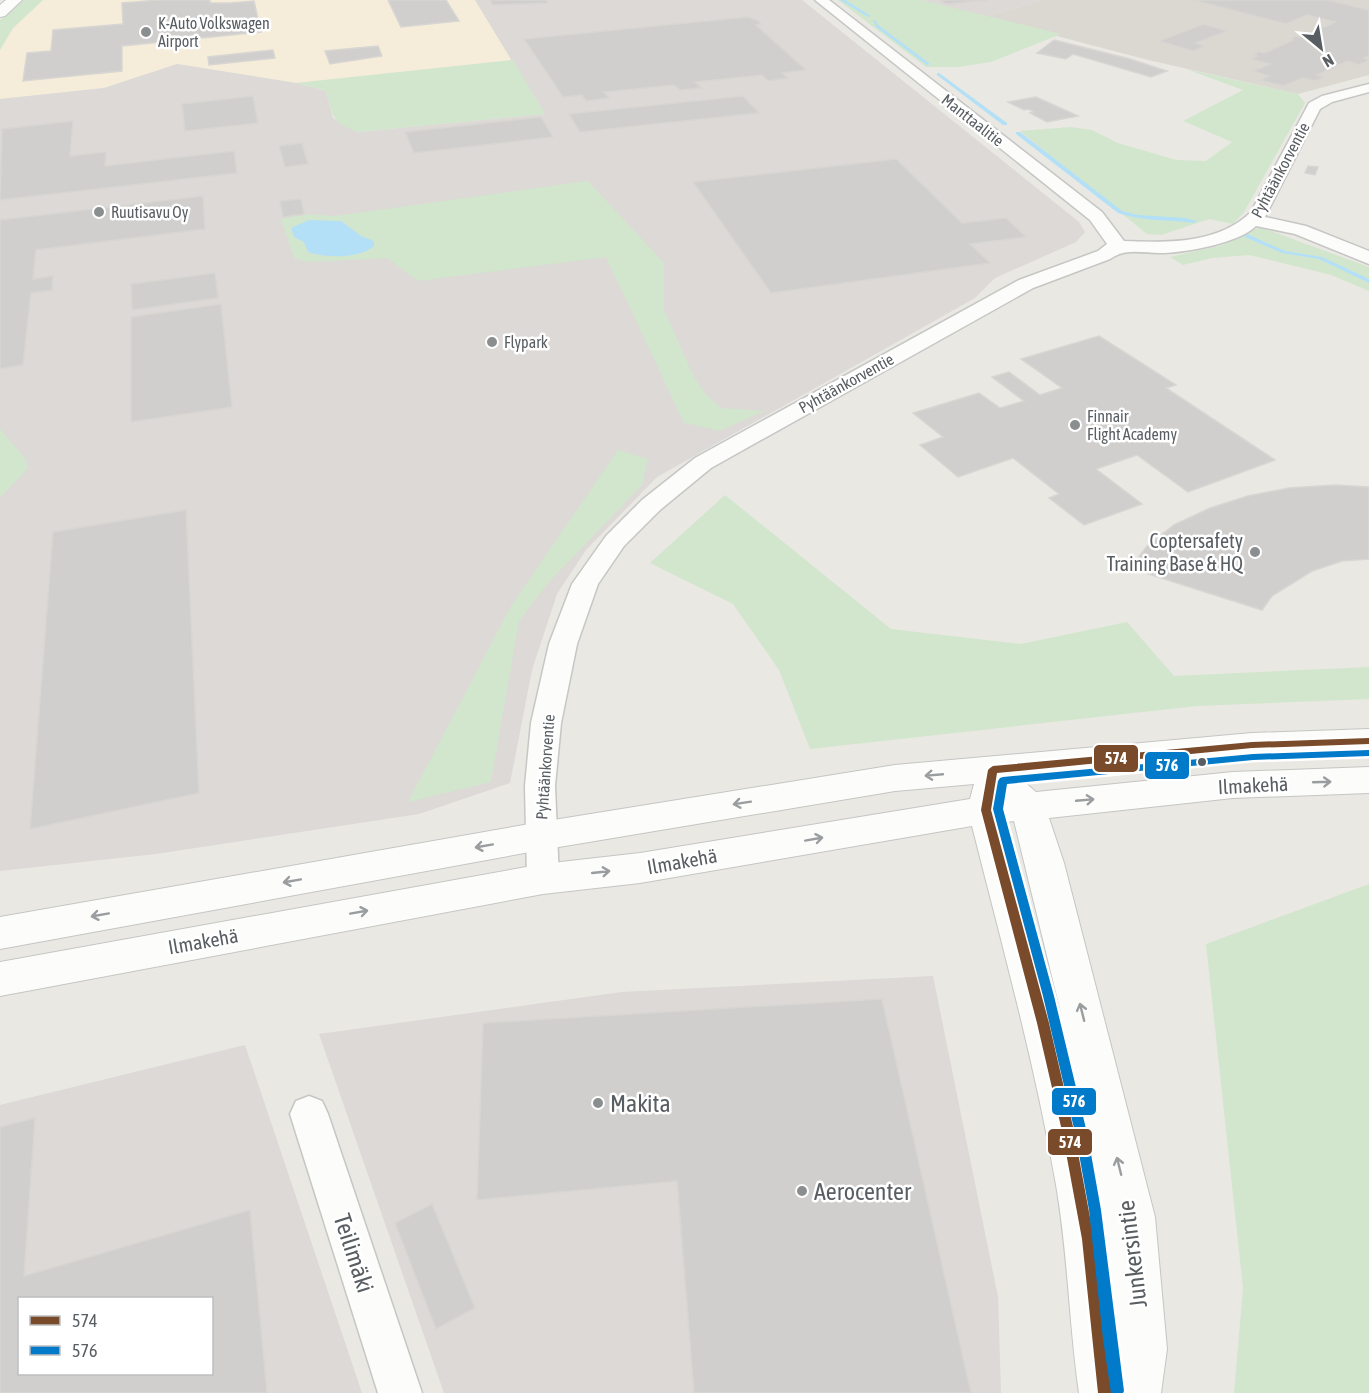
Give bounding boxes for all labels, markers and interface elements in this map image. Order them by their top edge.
place label: K-Auto Volkswagen Airport [158,14,270,51]
north arrow [1291,18,1351,78]
marker: K-Auto Volkswagen Airport [139,25,153,39]
text: N [1320,51,1337,71]
street label: Manttaalitie [938,90,1008,150]
street label: Pyhtäänkorventie [1247,119,1314,221]
place label: Ruutisavu Oy [111,203,189,222]
marker: Ruutisavu Oy [92,205,106,219]
place label: Flypark [504,333,548,352]
marker: Flypark [485,335,499,349]
street label: Pyhtäänkorventie [796,350,897,417]
place label: Finnair Flight Academy [1087,407,1177,444]
marker: Finnair Flight Academy [1068,418,1082,432]
place label: Coptersafety Training Base & HQ [1107,529,1243,575]
marker: Coptersafety Training Base & HQ [1248,545,1262,559]
street label: Pyhtäänkorventie [532,714,559,820]
line badge: 574 [1093,744,1139,773]
text: 574 [1105,749,1128,767]
line badge: 576 [1144,751,1190,780]
text: 576 [1156,756,1179,774]
unlabelled marker [1196,756,1208,768]
one-way arrow [925,770,945,781]
street label: Ilmakehä [1217,772,1289,798]
one-way arrow [1311,776,1331,787]
one-way arrow [1075,794,1095,805]
one-way arrow [732,798,752,809]
one-way arrow [804,833,823,844]
one-way arrow [474,841,494,852]
street label: Ilmakehä [645,844,719,878]
one-way arrow [590,867,610,878]
one-way arrow [282,876,302,887]
one-way arrow [349,906,369,917]
one-way arrow [90,910,110,921]
street label: Ilmakehä [166,924,240,958]
one-way arrow [1075,1003,1087,1022]
line badge: 576 [1051,1087,1097,1116]
place label: Makita [610,1090,671,1117]
text: 576 [1063,1092,1086,1110]
marker: Makita [591,1096,605,1110]
line badge: 574 [1047,1128,1093,1156]
text: 574 [1059,1133,1082,1151]
one-way arrow [1113,1157,1125,1176]
place label: Aerocenter [814,1178,912,1205]
marker: Aerocenter [795,1184,809,1198]
street label: Junkersintie [1112,1199,1152,1309]
street label: Teilimäki [329,1210,379,1296]
legend [18,1297,213,1375]
text: 574 [72,1310,97,1331]
text: 576 [72,1340,97,1361]

